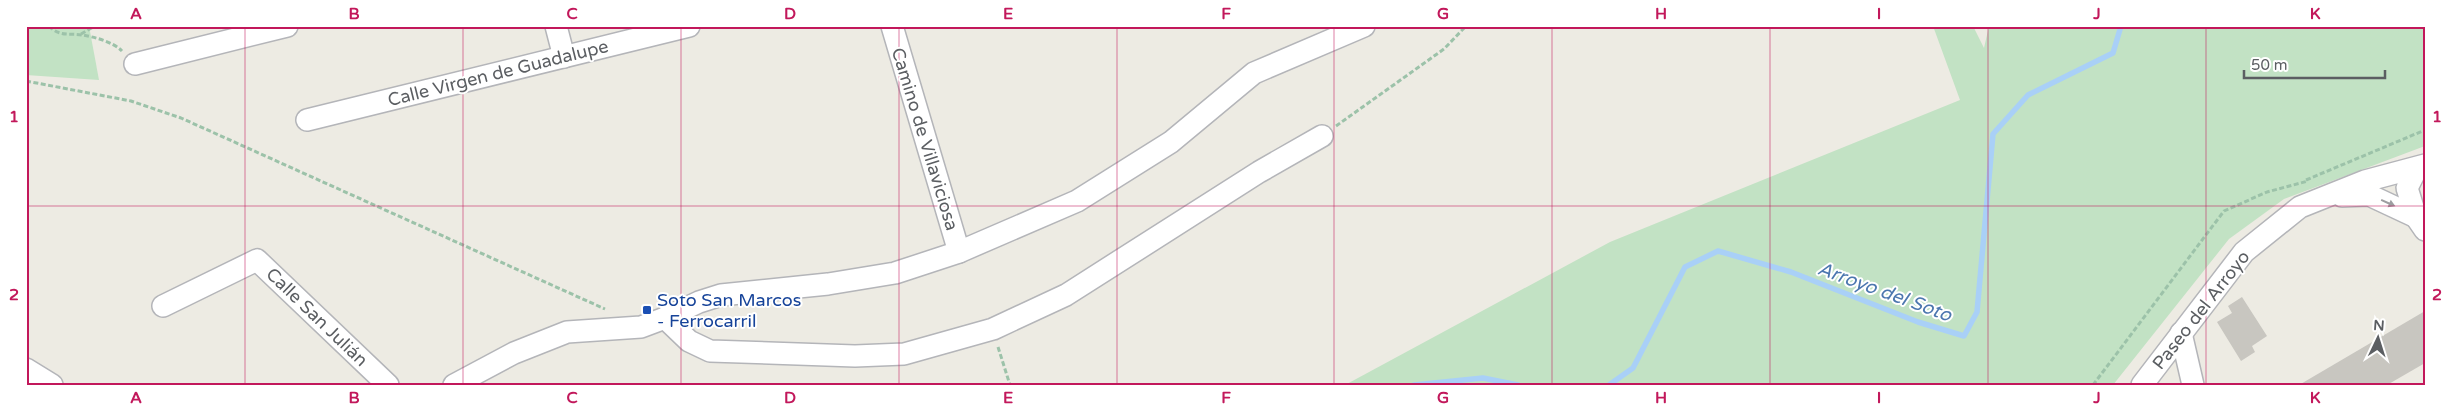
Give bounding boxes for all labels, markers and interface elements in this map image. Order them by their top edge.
text: A [130,4,142,24]
text: B [348,4,360,24]
text: C [566,4,578,24]
text: D [784,4,796,24]
text: E [1003,4,1013,24]
text: F [1221,4,1231,24]
text: G [1437,4,1449,24]
text: H [1655,4,1667,24]
text: I [1877,4,1881,24]
text: J [2092,4,2101,24]
text: K [2310,4,2321,24]
street label: Calle Virgen de Guadalupe [385,35,611,111]
street label: Camino de Villaviciosa [887,45,963,233]
scale bar [2244,48,2385,80]
text: 50 m [2251,56,2288,74]
text: 1 [9,107,19,127]
text: 1 [2432,107,2442,127]
one-way arrow [2381,199,2395,207]
street label: Paseo del Arroyo [2148,246,2254,374]
water label: Arroyo del Soto [1815,258,1956,327]
street label: Calle San Julián [262,263,372,371]
text: 2 [9,285,19,305]
text: 2 [2432,285,2442,305]
place label: Soto San Marcos - Ferrocarril [657,289,801,332]
marker: Soto San Marcos - Ferrocarril [641,304,653,316]
north arrow [2354,314,2404,364]
text: N [2373,317,2385,334]
text: A [130,388,142,408]
text: B [348,388,360,408]
text: C [566,388,578,408]
text: D [784,388,796,408]
text: E [1003,388,1013,408]
text: F [1221,388,1231,408]
text: G [1437,388,1449,408]
text: H [1655,388,1667,408]
text: I [1877,388,1881,408]
text: J [2092,388,2101,408]
text: K [2310,388,2321,408]

